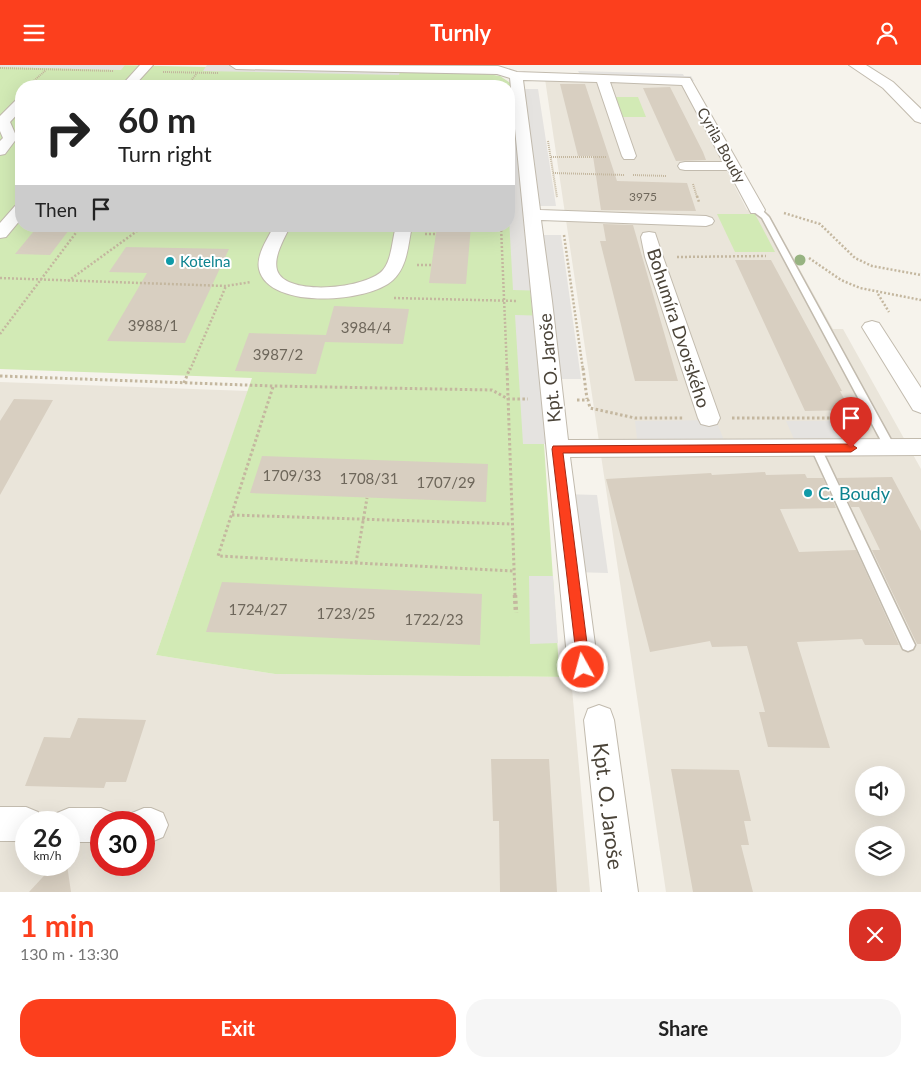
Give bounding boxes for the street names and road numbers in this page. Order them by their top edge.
street label: Cyrila Boudy [694,104,750,186]
street label: Bohumíra Dvorského [643,245,715,411]
street label: Kpt. O. Jaroše [533,313,565,423]
street label: Kpt. O. Jaroše [589,741,629,871]

